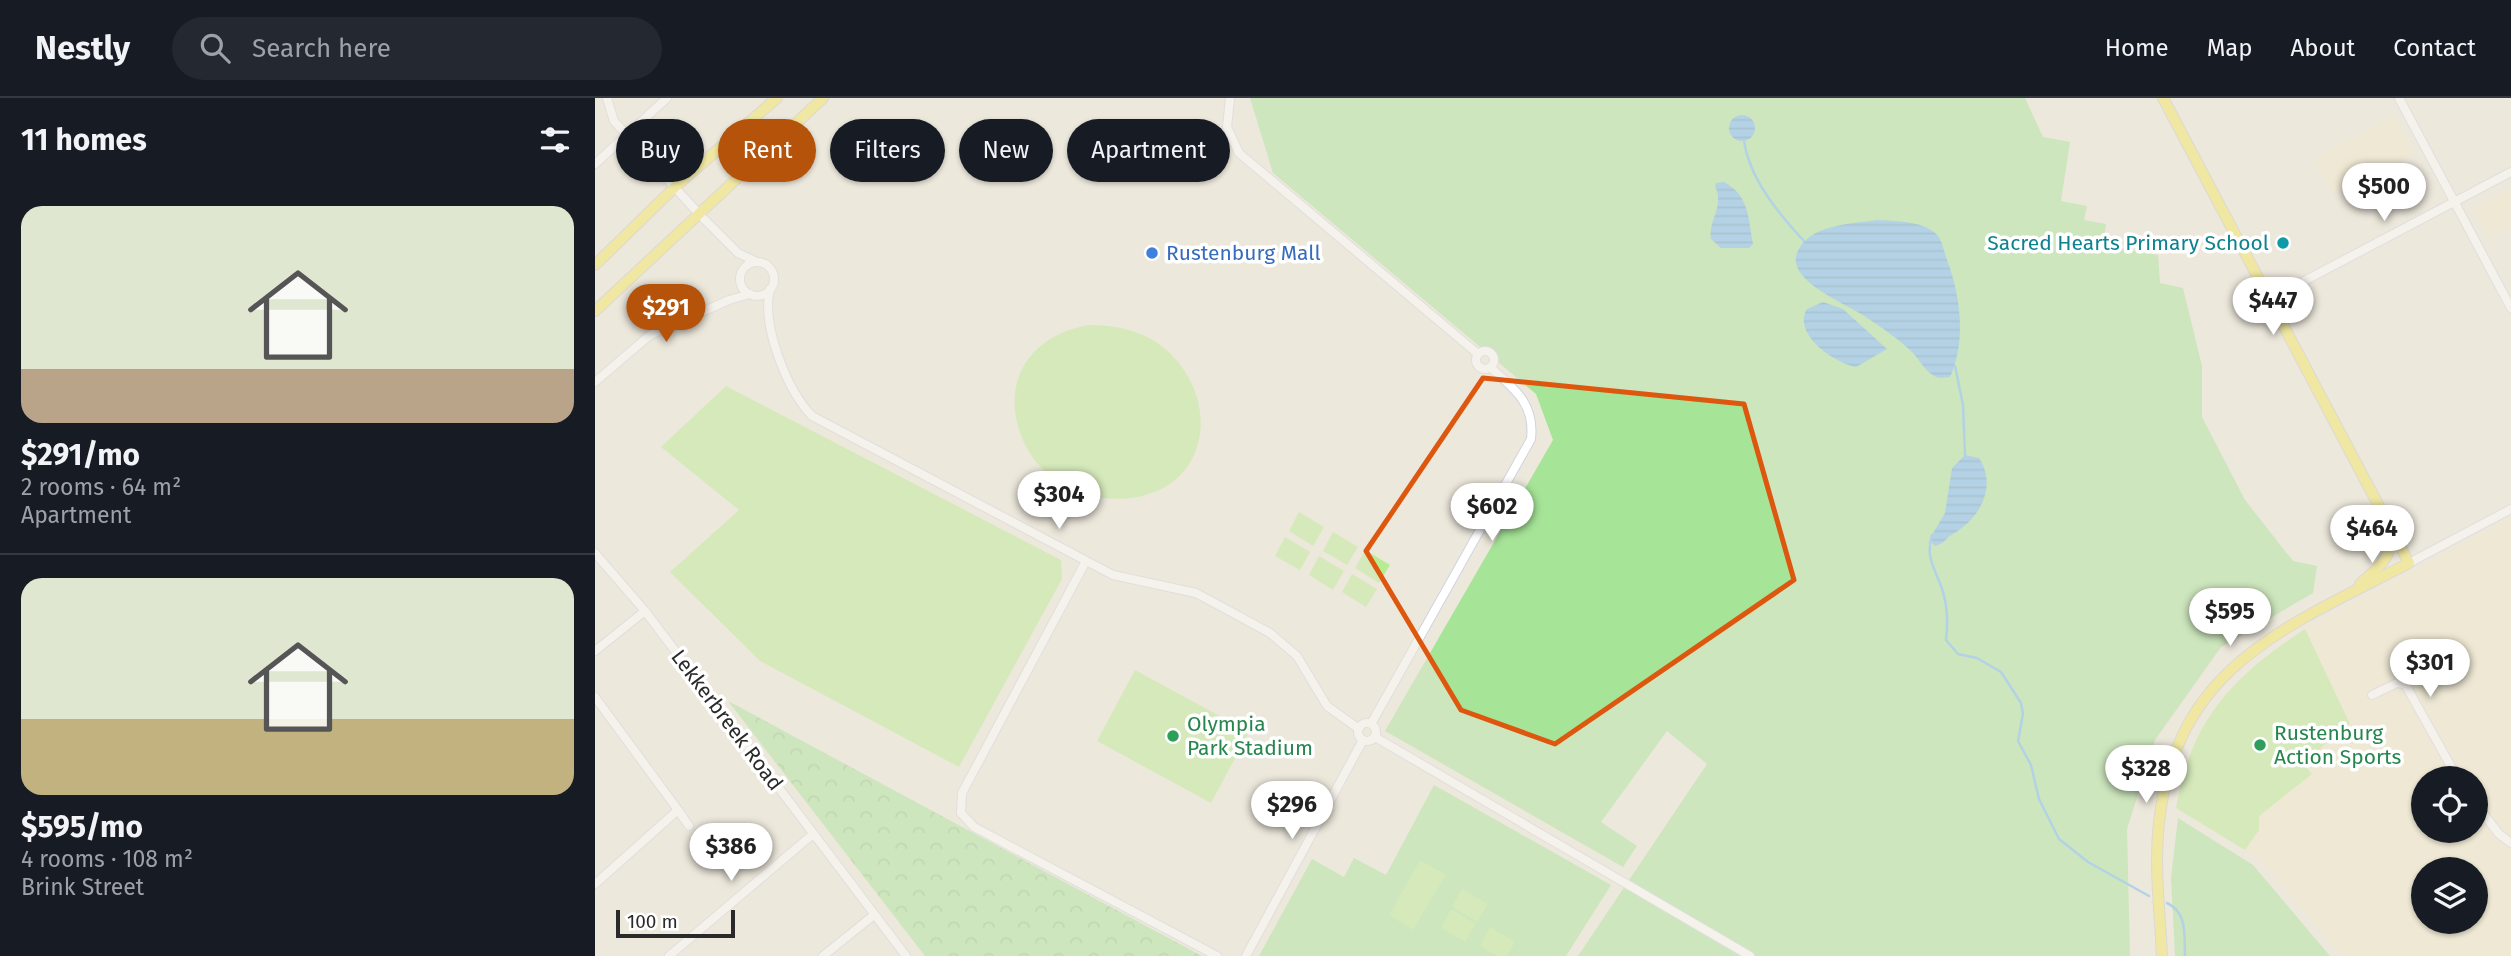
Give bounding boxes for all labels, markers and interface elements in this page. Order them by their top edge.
search box [172,17,662,80]
text: Nestly [35,28,130,68]
icon: search [196,29,234,67]
text: Search here [252,33,391,64]
text: Home [2105,34,2169,62]
text: Map [2207,34,2253,62]
text: About [2291,34,2355,62]
text: Contact [2393,34,2476,62]
chip: Buy [616,119,704,182]
chip: Rent [718,119,816,182]
chip: Filters [830,119,945,182]
chip: New [959,119,1053,182]
chip: Apartment [1067,119,1230,182]
icon: filters [536,121,574,159]
text: 11 homes [21,122,147,158]
pin: $500 [2343,164,2425,223]
text: $500 [2358,172,2410,200]
place label: Sacred Hearts Primary School [1987,230,2269,256]
marker: Sacred Hearts Primary School [2275,235,2291,251]
place label: Rustenburg Mall [1166,240,1321,266]
marker: Rustenburg Mall [1144,245,1160,261]
icon: home [235,252,361,378]
pin: $447 [2232,278,2314,337]
pin: $291 [625,285,707,344]
text: $447 [2249,286,2297,314]
text: $291 [642,293,690,321]
text: $291/mo [21,437,140,473]
pin: $304 [1018,472,1100,531]
text: 2 rooms · 64 m² [21,473,181,501]
text: $304 [1033,480,1085,508]
pin: $602 [1451,484,1533,543]
text: $602 [1467,492,1517,520]
text: Apartment [21,501,131,529]
pin: $464 [2331,505,2413,565]
text: $464 [2346,514,2398,542]
pin: $595 [2189,588,2271,648]
text: $595 [2205,597,2255,625]
icon: home [235,624,361,750]
pin: $301 [2389,640,2471,699]
street label: Lekkerbreek Road [666,644,788,796]
text: $301 [2406,648,2454,676]
place label: Olympia Park Stadium [1187,711,1313,761]
place label: Rustenburg Action Sports [2274,720,2402,770]
marker: Olympia Park Stadium [1165,728,1181,744]
marker: Rustenburg Action Sports [2252,737,2268,753]
pin: $328 [2105,746,2187,805]
text: $328 [2121,754,2171,782]
map controls [2411,766,2488,934]
button: locate [2411,766,2488,843]
pin: $296 [1251,782,1333,841]
text: $296 [1267,790,1317,818]
text: $595/mo [21,809,143,845]
pin: $386 [690,824,772,883]
text: $386 [706,832,756,860]
text: 4 rooms · 108 m² [21,845,193,873]
button: layers [2411,857,2488,934]
text: Brink Street [21,873,144,901]
scale bar [616,907,735,939]
text: 100 m [627,910,678,933]

